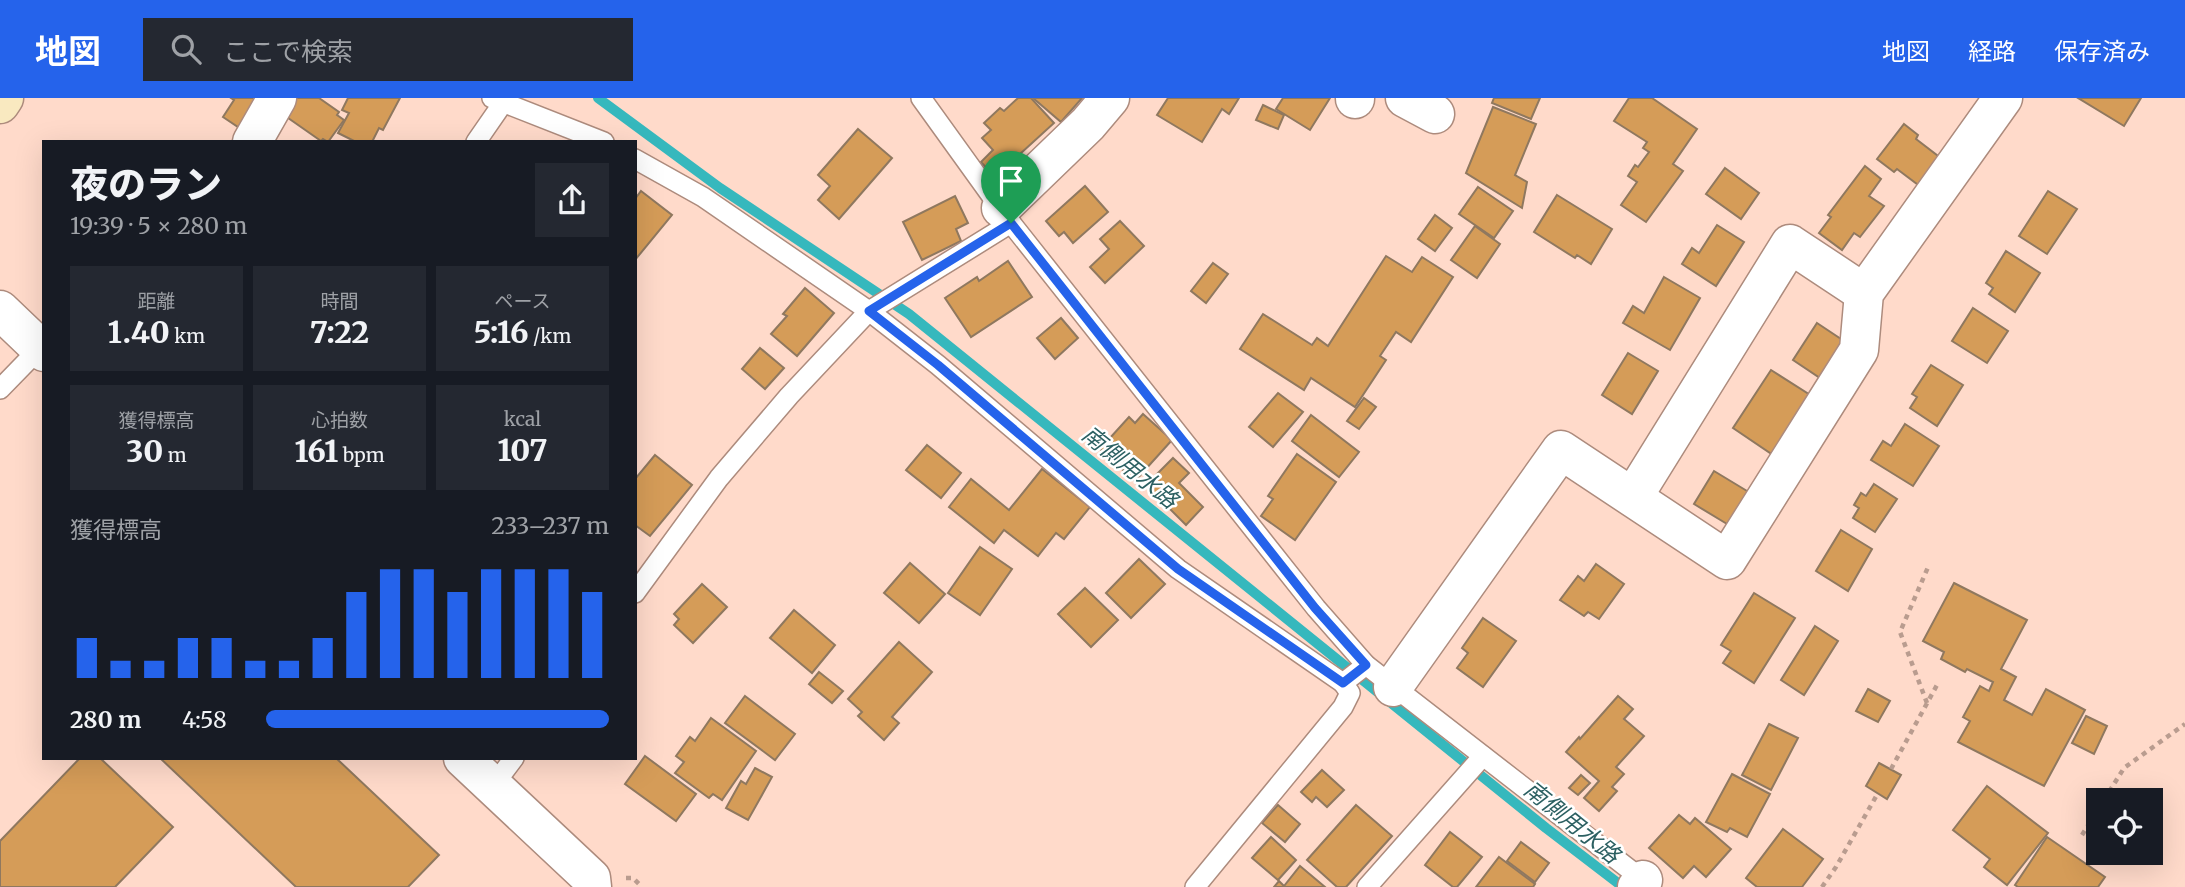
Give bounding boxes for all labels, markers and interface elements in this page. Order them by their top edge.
search box [143,18,633,81]
icon: search [167,30,205,68]
text: 地図 [35,31,101,72]
text: ここで検索 [223,35,353,68]
text: 地図 [1882,36,1930,67]
text: 経路 [1968,36,2016,67]
text: 保存済み [2054,36,2150,67]
pin [981,151,1041,223]
text: 夜のラン [70,161,222,208]
icon: arrive [992,162,1030,200]
button: share [535,163,609,237]
text: 19:39 · 5 × 280 m [70,211,247,240]
text: 距離 [137,289,176,313]
text: 時間 [320,289,359,313]
text: ペース [494,289,551,313]
text: 1.40 [108,313,170,351]
text: 7:22 [310,313,369,351]
text: 5:16 [474,313,529,351]
text: km [170,324,205,348]
text: /km [529,324,571,348]
text: kcal [504,407,541,431]
text: 獲得標高 [118,408,195,432]
text: 心拍数 [311,408,368,432]
water label: 南側用水路 [1077,419,1186,515]
text: 107 [497,431,548,469]
text: 30 [126,432,163,470]
text: 161 [294,432,338,470]
text: m [163,443,187,467]
text: bpm [338,443,385,467]
text: 233–237 m [491,511,609,540]
text: 獲得標高 [70,515,162,544]
text: 280 m [70,705,141,734]
text: 4:58 [182,705,227,734]
water label: 南側用水路 [1519,774,1628,870]
map controls [2086,788,2163,865]
button: locate [2086,788,2163,865]

